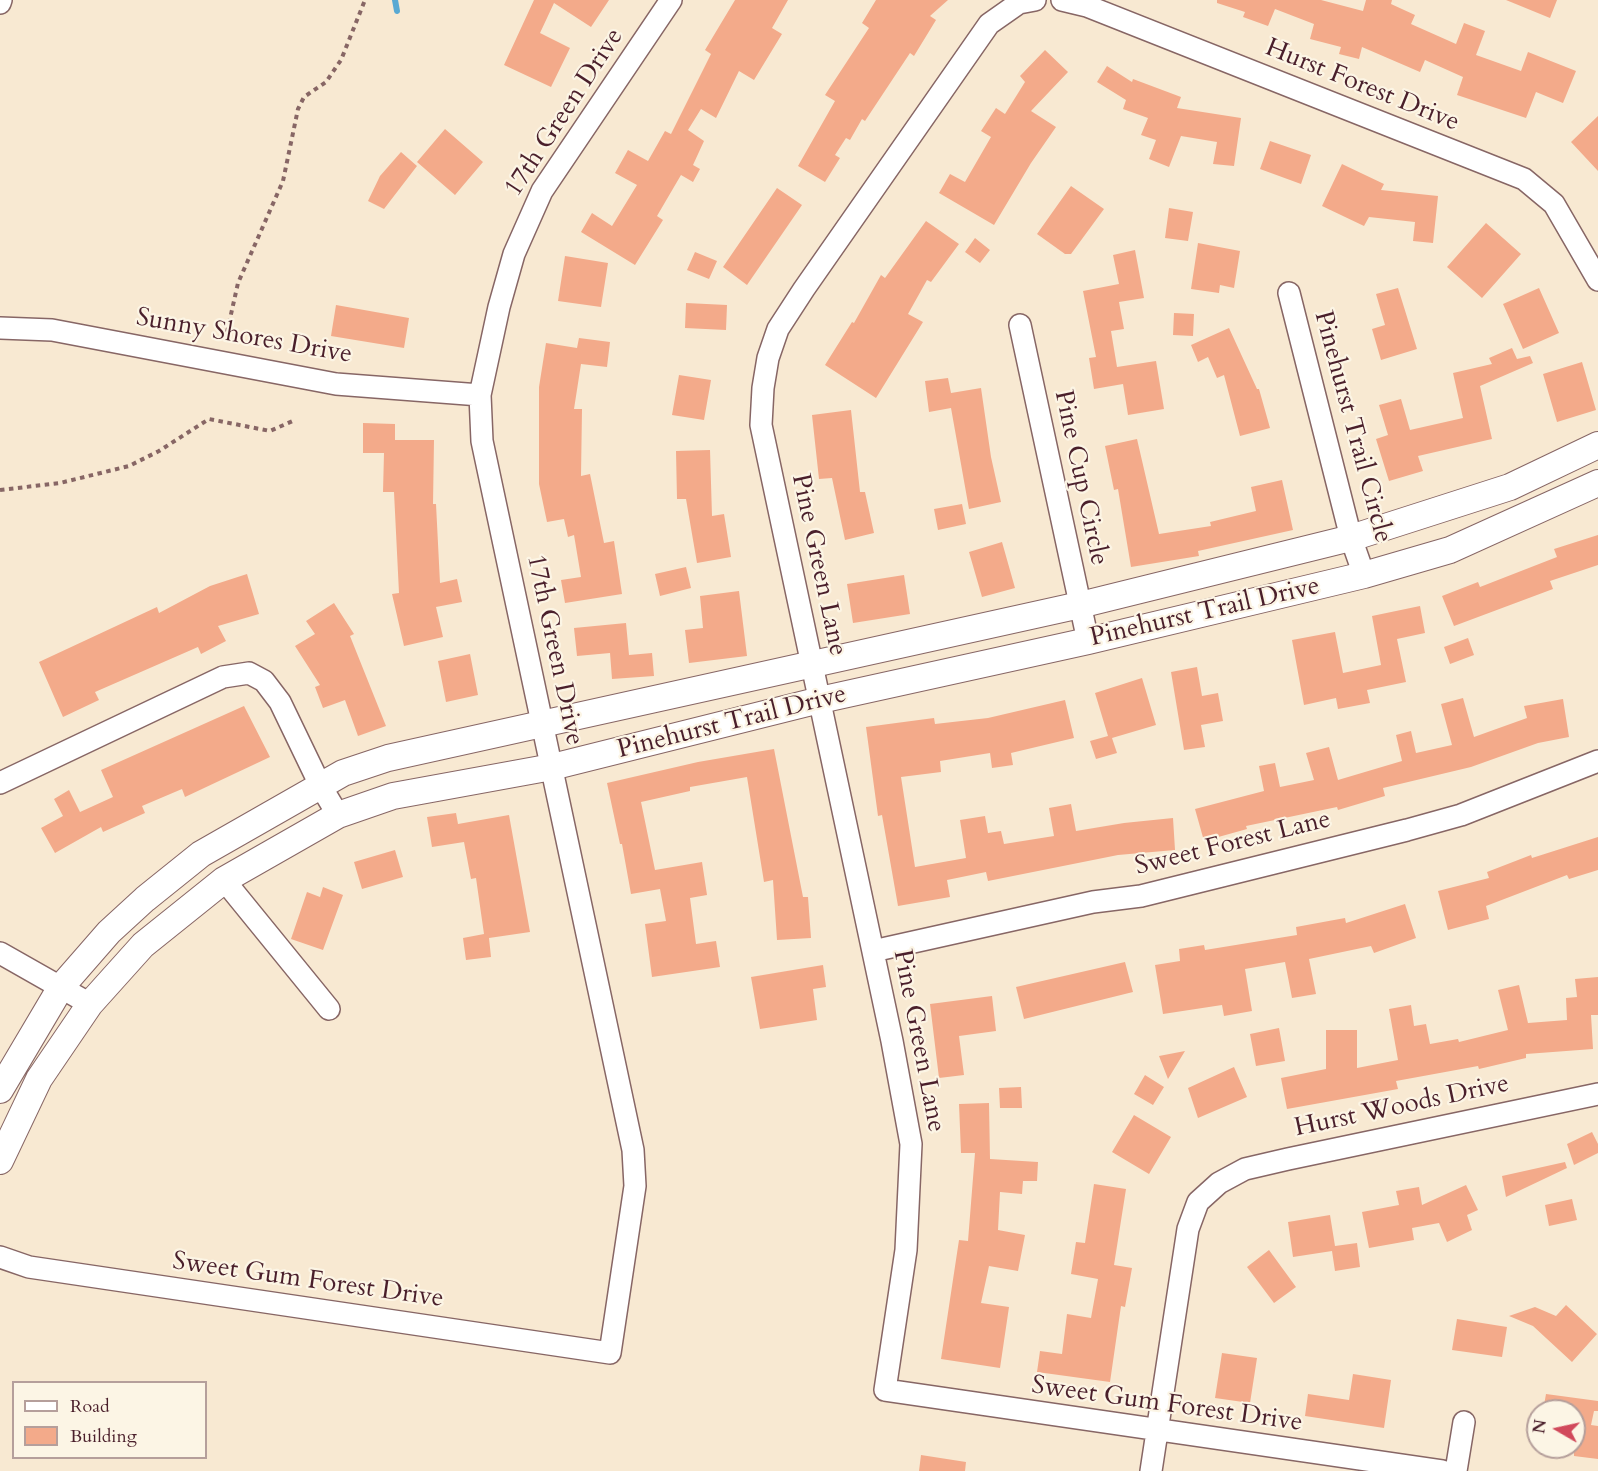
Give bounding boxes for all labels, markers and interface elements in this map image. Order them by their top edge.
street label: 17th Green Drive [499,23,631,203]
street label: Hurst Forest Drive [1261,33,1463,139]
street label: Sunny Shores Drive [134,303,354,371]
street label: Pinehurst Trail Circle [1306,308,1398,546]
street label: Pine Cup Circle [1046,388,1114,568]
street label: Pine Green Lane [783,471,853,659]
street label: 17th Green Drive [519,552,589,748]
street label: Pinehurst Trail Drive [1087,571,1323,655]
street label: Pinehurst Trail Drive [614,679,850,767]
street label: Sweet Forest Lane [1132,805,1334,883]
street label: Pine Green Lane [885,947,951,1135]
street label: Hurst Woods Drive [1292,1069,1512,1145]
street label: Sweet Gum Forest Drive [170,1247,446,1315]
street label: Sweet Gum Forest Drive [1029,1371,1305,1439]
legend [12,1381,207,1459]
text: Road [70,1394,110,1419]
north arrow [1526,1399,1586,1459]
text: N [1528,1418,1552,1435]
text: Building [70,1424,137,1449]

